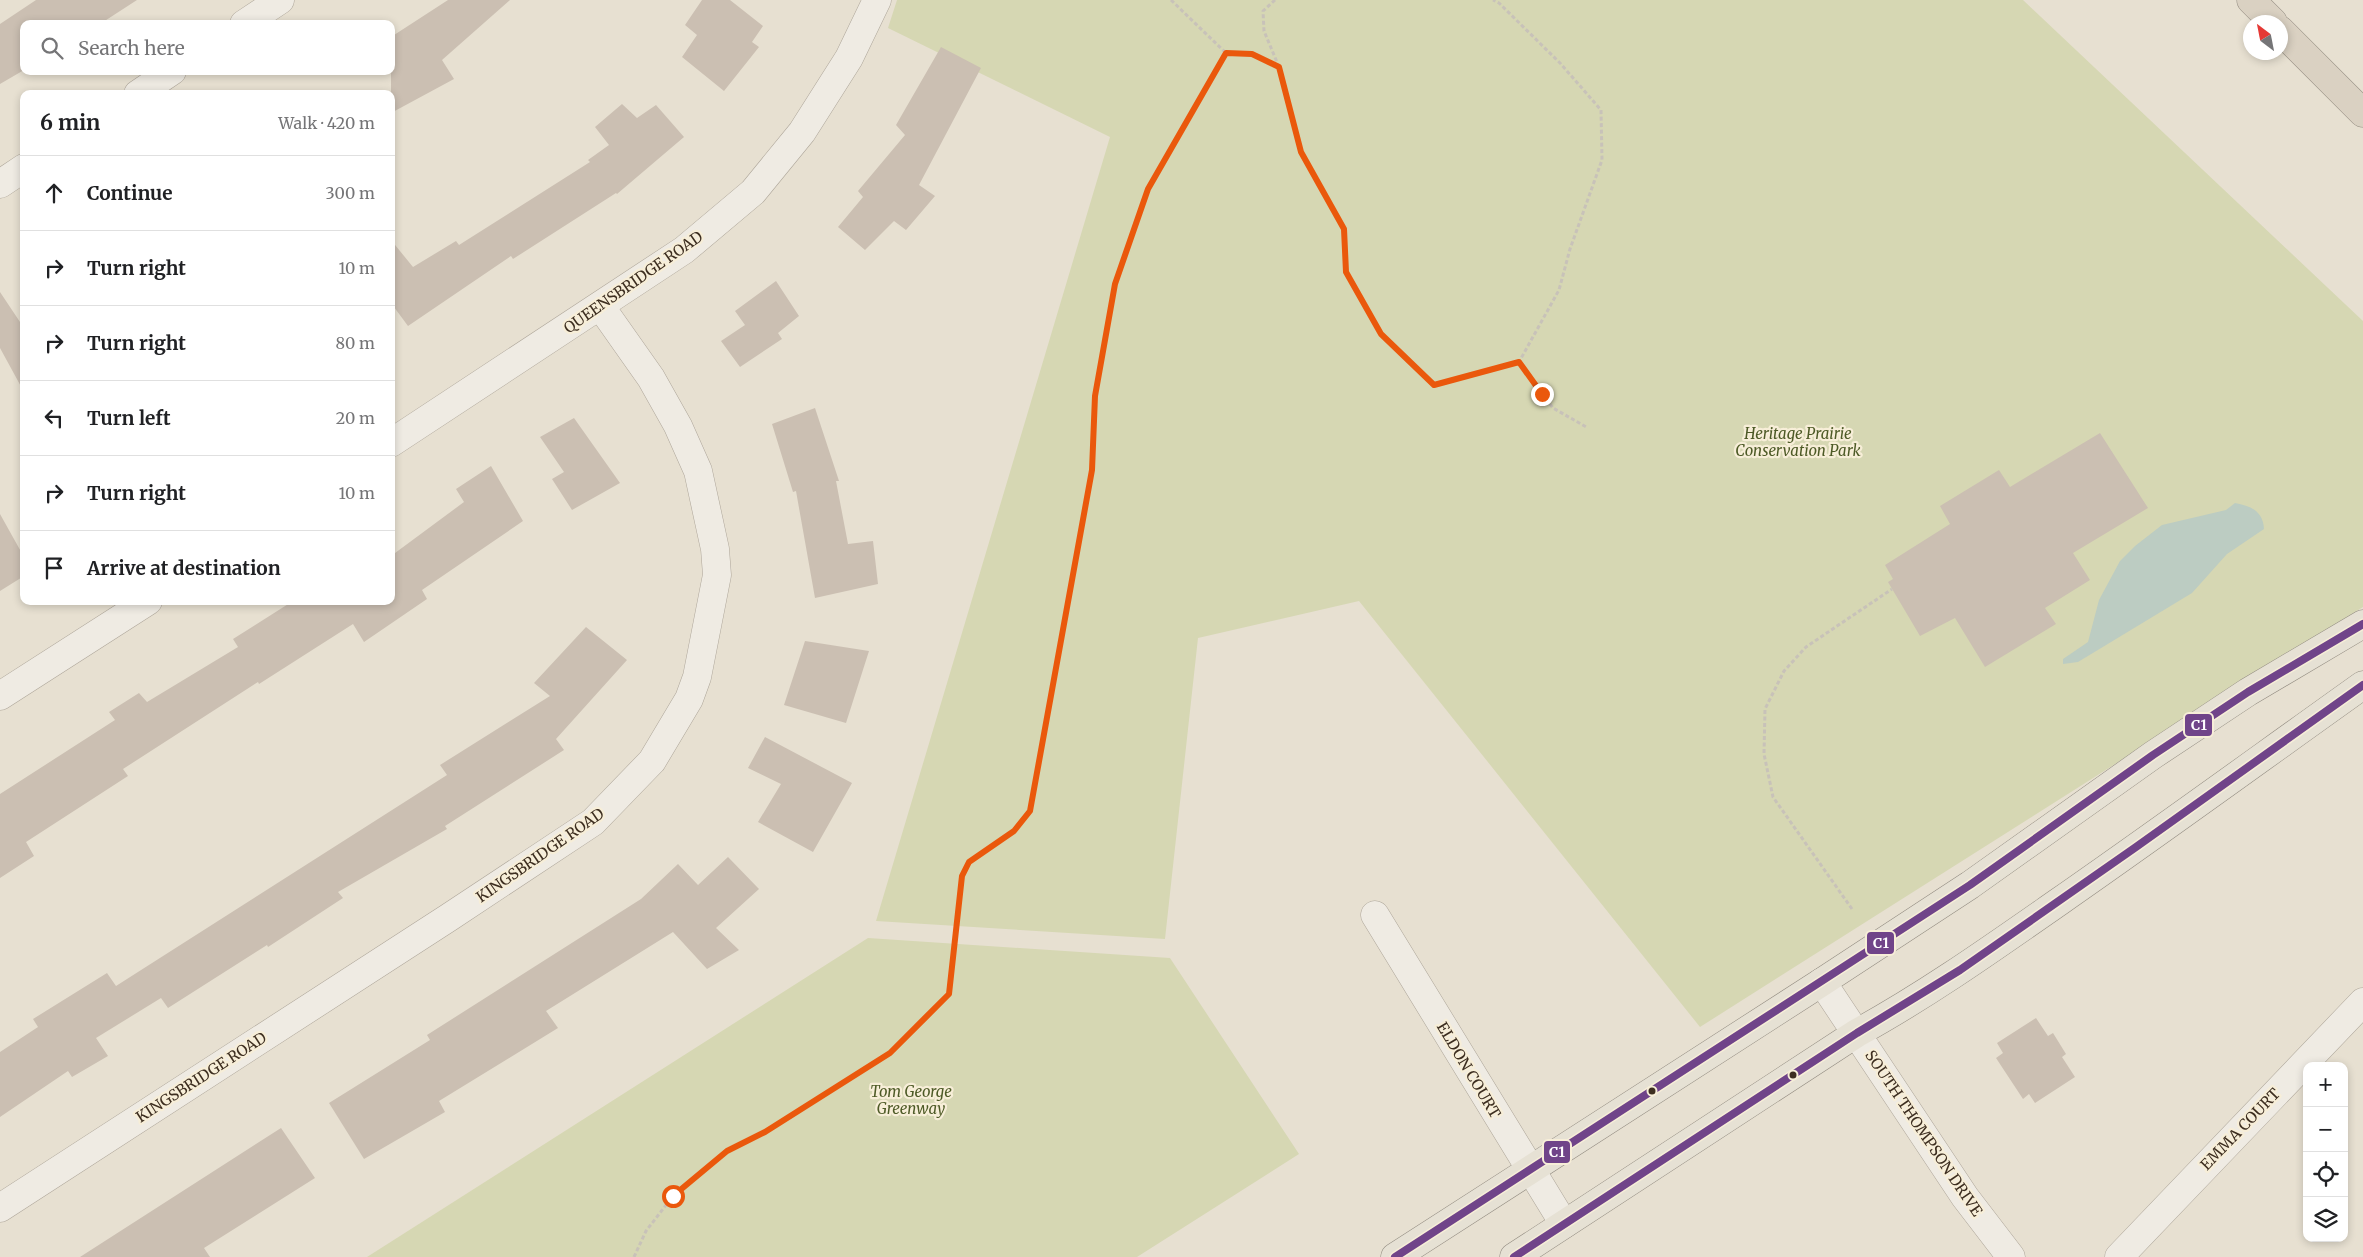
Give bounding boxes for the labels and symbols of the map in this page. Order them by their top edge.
north arrow [2243,15,2288,60]
street label: QUEENSBRIDGE ROAD [560,227,706,337]
route end [1531,383,1554,406]
park label: Heritage Prairie Conservation Park [1735,424,1861,460]
line badge: C1 [2184,713,2213,737]
text: C1 [2191,716,2207,734]
street label: KINGSBRIDGE ROAD [472,804,608,906]
line badge: C1 [1866,931,1895,955]
text: C1 [1873,934,1889,952]
street label: ELDON COURT [1433,1019,1505,1122]
street label: KINGSBRIDGE ROAD [132,1028,270,1126]
street label: SOUTH THOMPSON DRIVE [1861,1046,1987,1220]
unlabelled marker [1788,1070,1798,1080]
park label: Tom George Greenway [870,1082,952,1118]
street label: EMMA COURT [2196,1084,2284,1174]
unlabelled marker [1647,1086,1657,1096]
line badge: C1 [1543,1140,1571,1164]
text: C1 [1549,1143,1565,1161]
route start [662,1185,685,1208]

